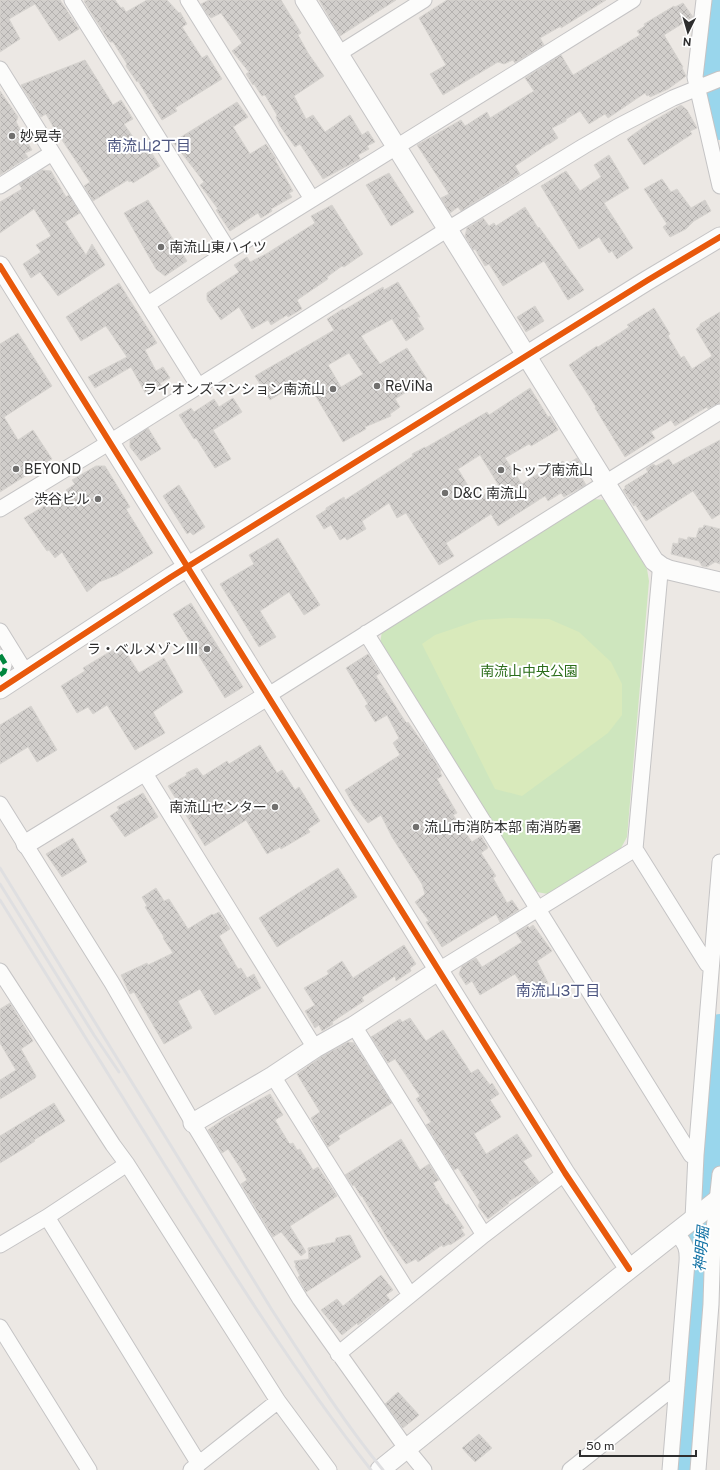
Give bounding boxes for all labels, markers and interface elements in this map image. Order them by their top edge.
north arrow [668,12,708,52]
text: N [682,36,692,48]
place label: 妙晃寺 [20,128,62,144]
marker: 妙晃寺 [7,131,17,141]
district label: 南流山2丁目 [107,137,191,154]
place label: 南流山東ハイツ [169,239,267,255]
marker: 南流山東ハイツ [156,242,166,252]
place label: ReViNa [385,378,433,394]
place label: ライオンズマンション南流山 [143,381,325,397]
marker: ReViNa [372,381,382,391]
marker: ライオンズマンション南流山 [328,384,338,394]
place label: BEYOND [24,461,81,477]
place label: トップ南流山 [509,462,593,478]
marker: BEYOND [11,464,21,474]
marker: トップ南流山 [496,465,506,475]
place label: D&C 南流山 [453,485,528,501]
marker: D&C 南流山 [440,488,450,498]
place label: 渋谷ビル [34,491,90,507]
marker: 渋谷ビル [93,494,103,504]
place label: ラ・ベルメゾンⅢ [87,641,199,657]
marker: ラ・ベルメゾンⅢ [202,644,212,654]
park label: 南流山中央公園 [480,663,578,679]
place label: 南流山センター [169,799,267,815]
marker: 南流山センター [270,802,280,812]
place label: 流山市消防本部 南消防署 [424,819,581,835]
marker: 流山市消防本部 南消防署 [411,822,421,832]
district label: 南流山3丁目 [516,982,600,999]
water label: 神明堀 [691,1224,712,1272]
scale bar [580,1432,696,1458]
text: 50 m [586,1439,614,1453]

